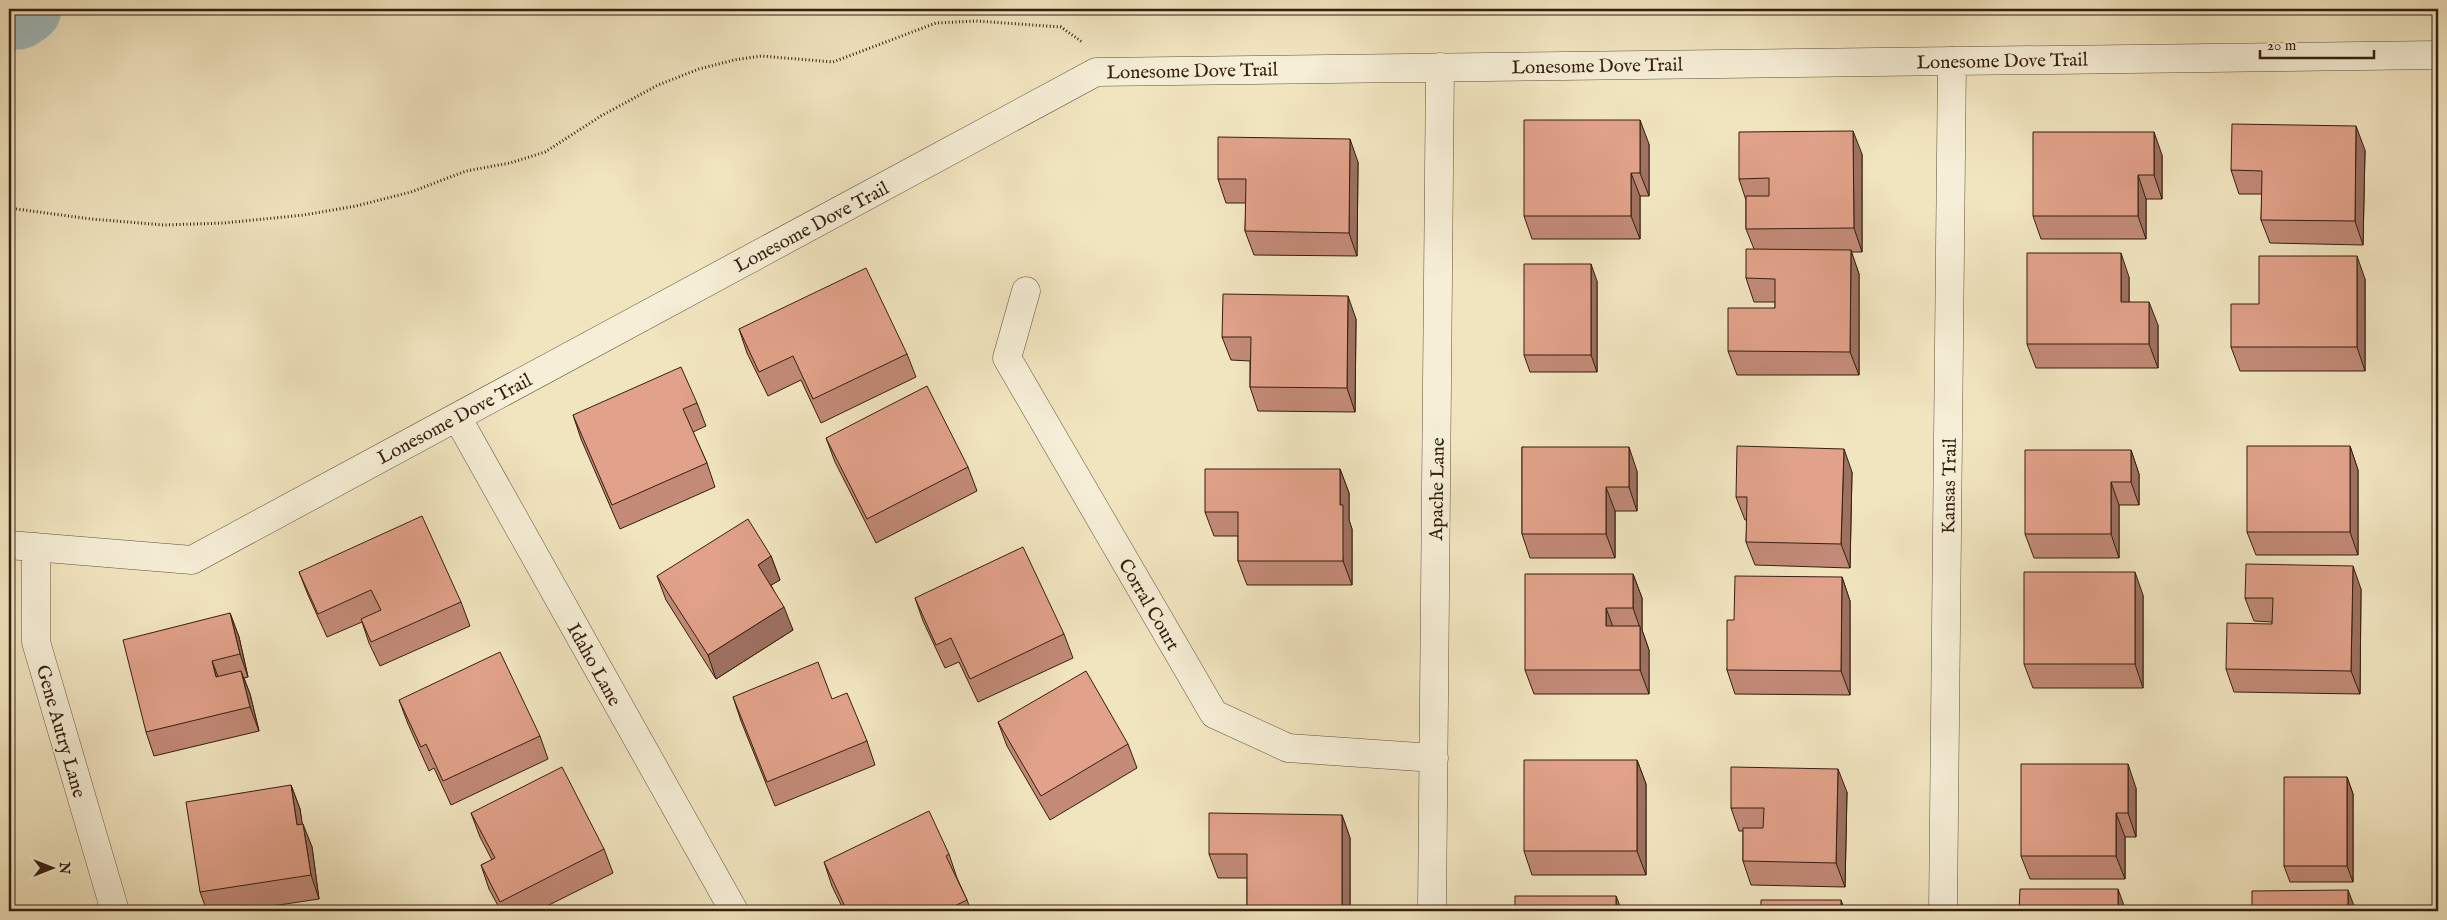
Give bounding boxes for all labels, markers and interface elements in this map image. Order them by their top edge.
scale bar [2260,28,2373,60]
text: 20 m [2267,36,2297,55]
street label: Lonesome Dove Trail [1916,48,2089,75]
street label: Lonesome Dove Trail [1511,53,1684,80]
street label: Lonesome Dove Trail [1106,58,1279,85]
street label: Lonesome Dove Trail [731,177,894,279]
street label: Lonesome Dove Trail [374,369,537,471]
street label: Apache Lane [1425,437,1451,542]
street label: Kansas Trail [1937,437,1963,534]
street label: Corral Court [1112,555,1184,656]
street label: Idaho Lane [561,619,626,711]
street label: Gene Autry Lane [30,662,91,801]
north arrow [28,842,78,892]
text: N [55,861,73,874]

